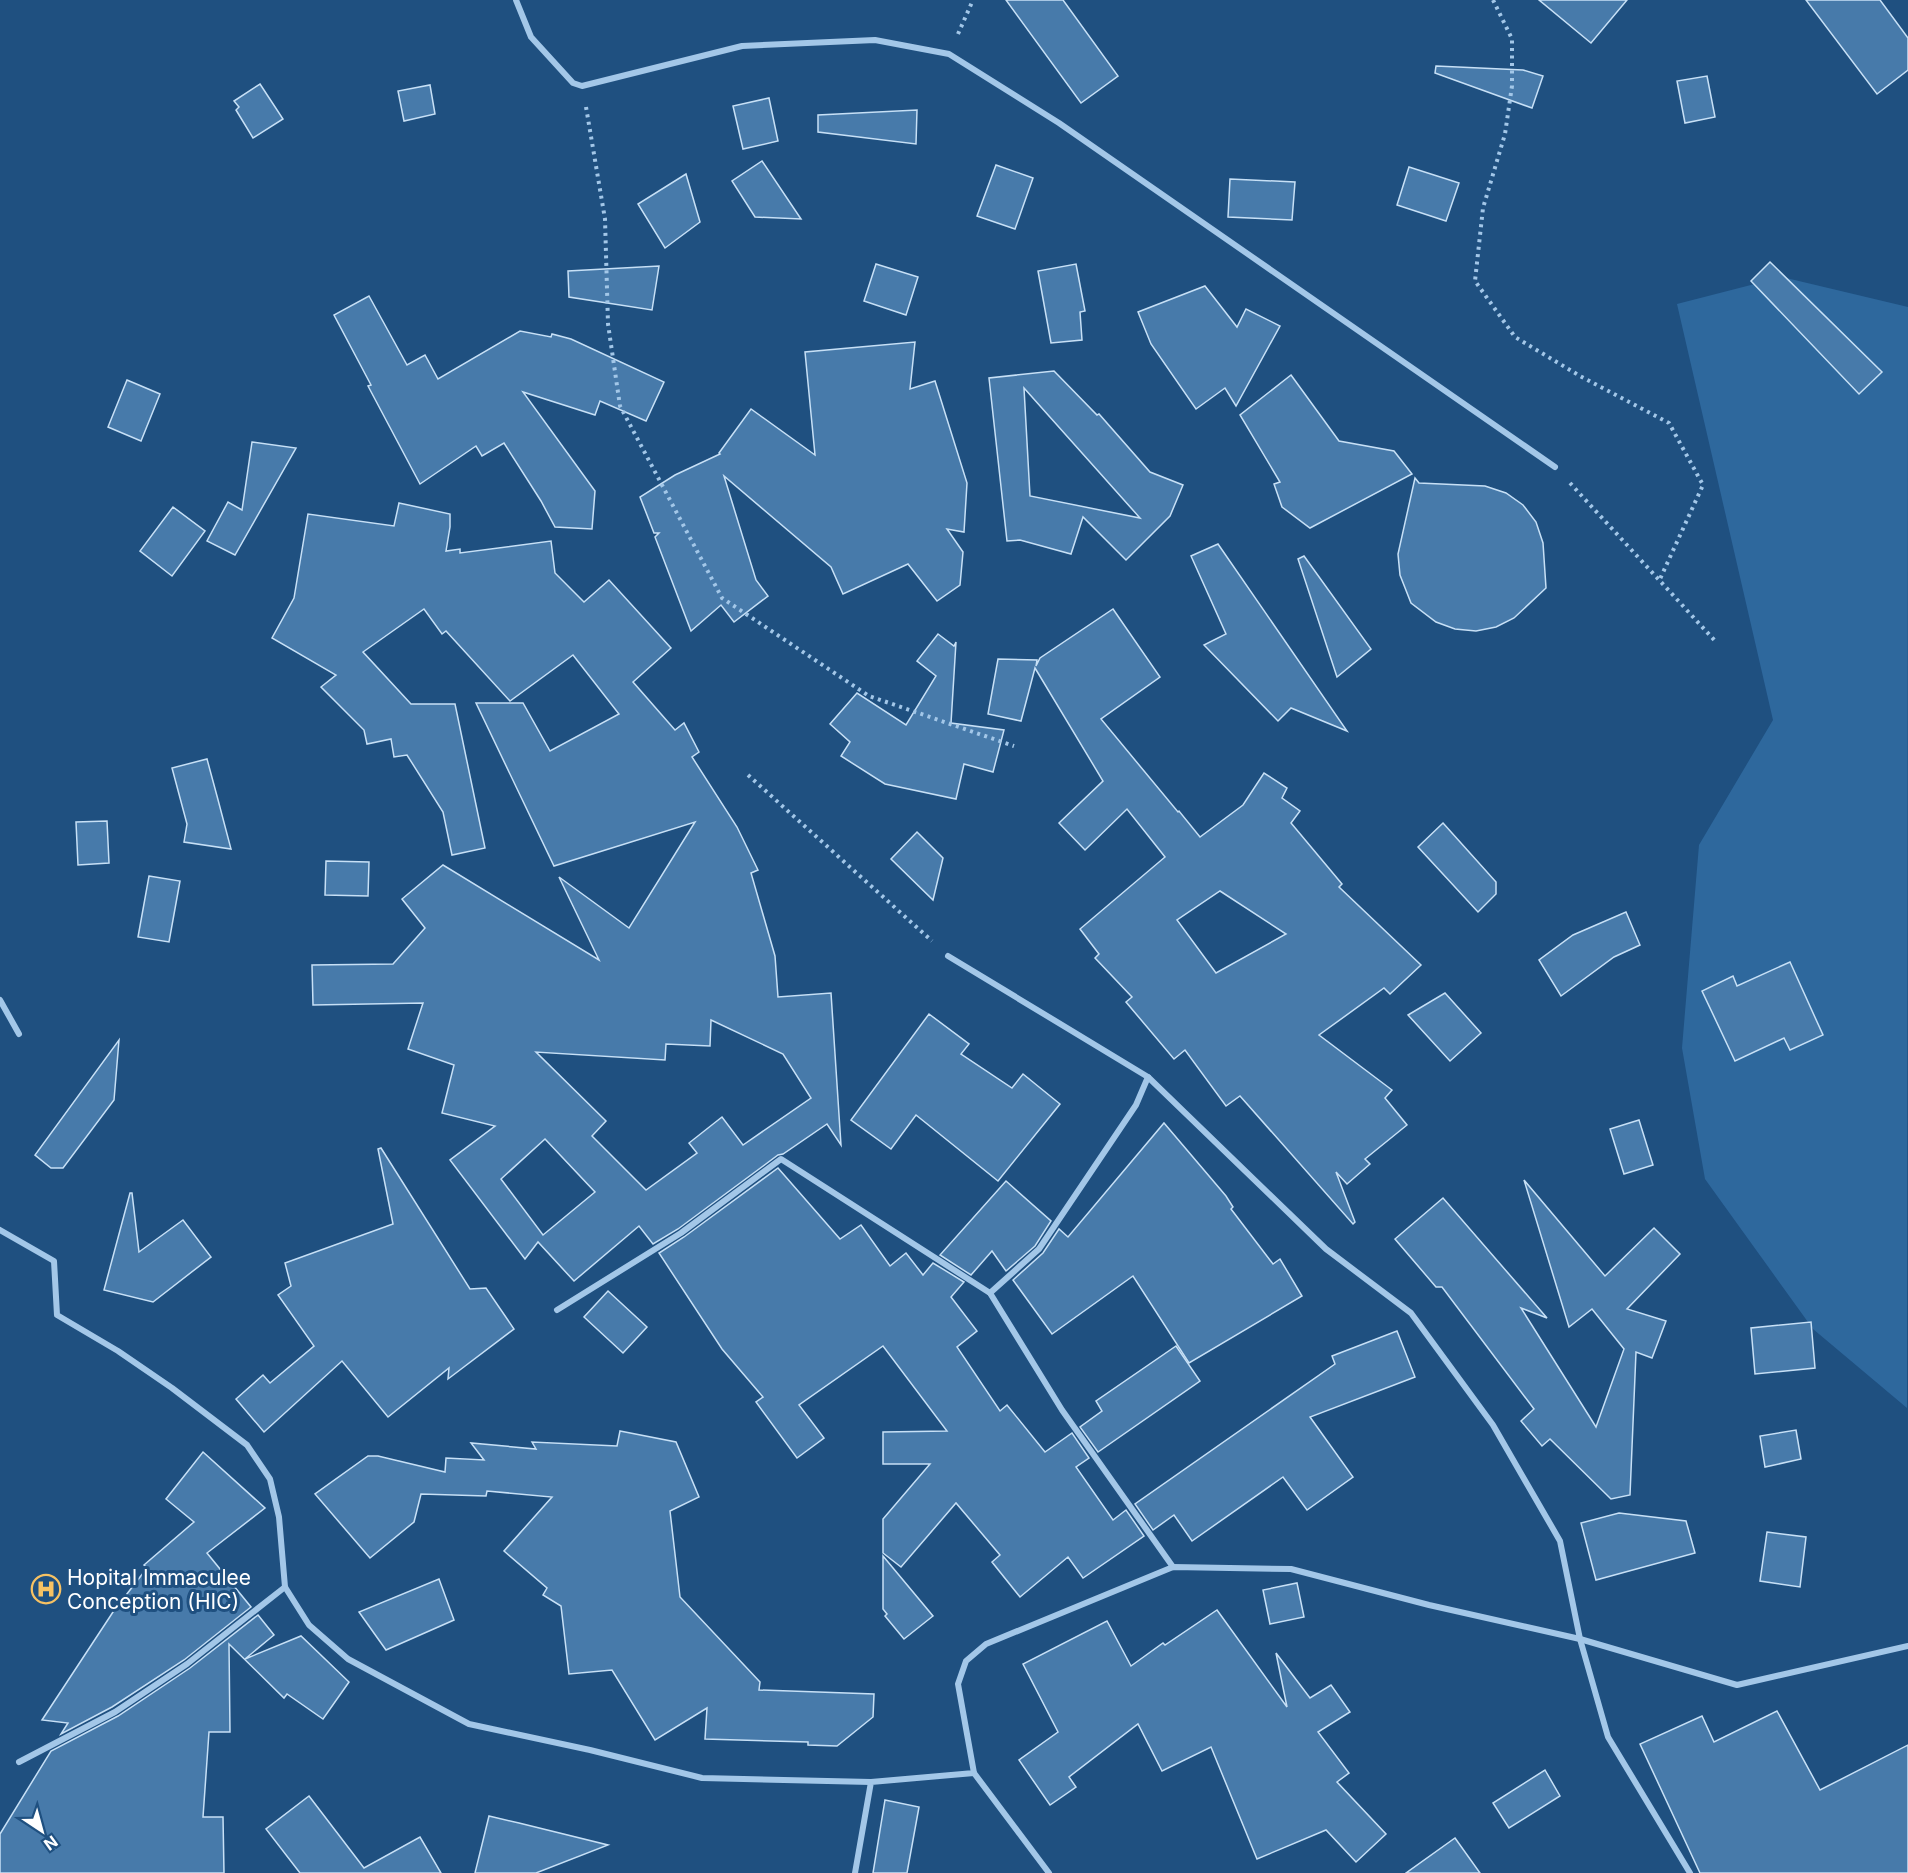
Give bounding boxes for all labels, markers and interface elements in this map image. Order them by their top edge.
place label: Hopital Immaculee Conception (HIC) [67,1565,251,1614]
hospital icon: Hopital Immaculee Conception (HIC) [30,1573,62,1605]
north arrow [12,1801,72,1861]
text: N [40,1831,62,1855]

